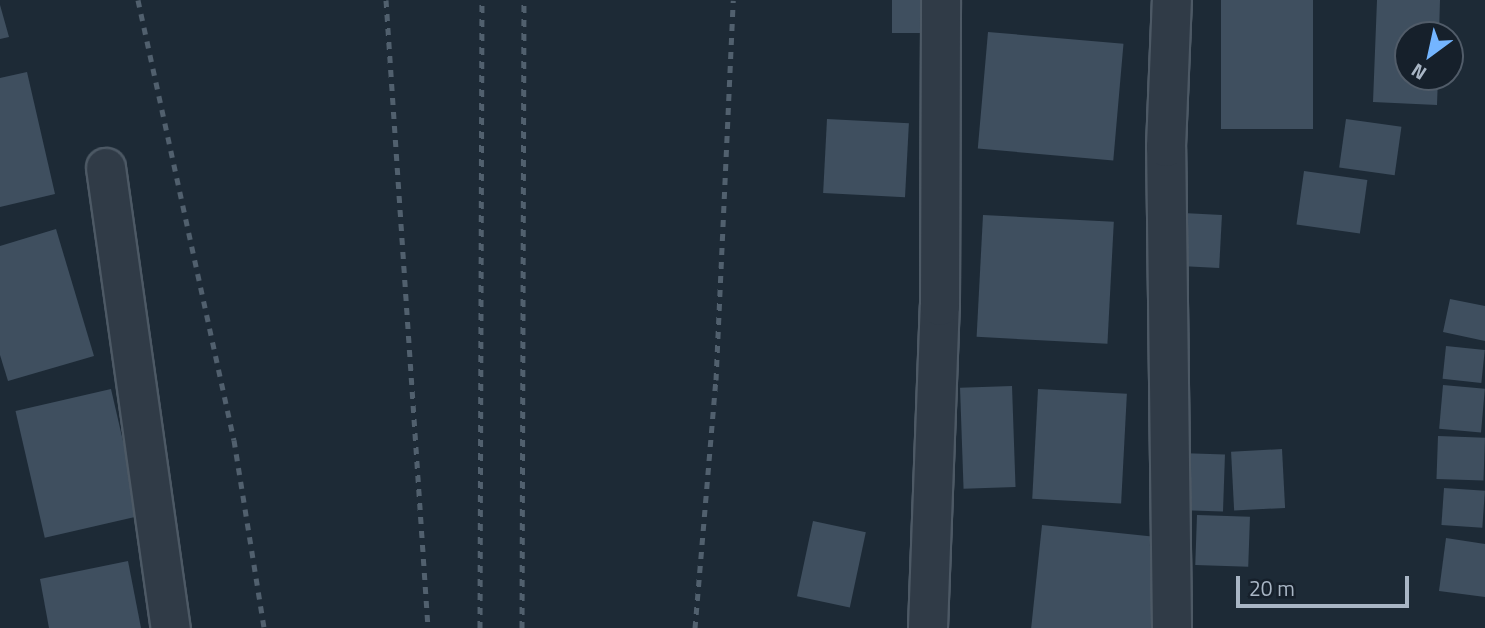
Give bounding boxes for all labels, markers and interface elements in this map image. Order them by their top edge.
north arrow [1394,21,1464,91]
text: N [1405,57,1432,88]
scale bar [1240,562,1413,606]
text: 20 m [1249,572,1295,604]

